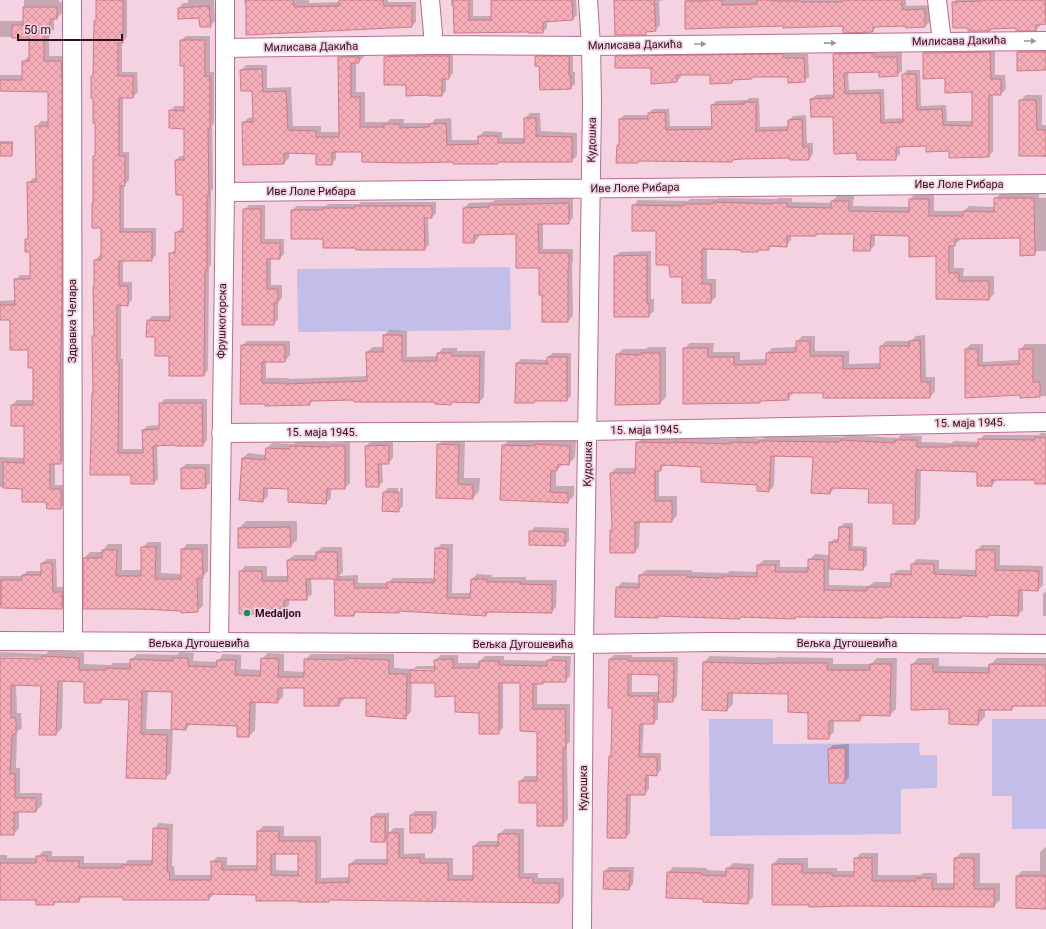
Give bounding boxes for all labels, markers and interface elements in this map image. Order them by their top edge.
scale bar [18,16,122,42]
text: 50 m [24,23,51,37]
street label: Милисава Дакића [912,34,1006,48]
street label: Милисава Дакића [588,38,682,52]
one-way arrow [1024,38,1037,44]
street label: Милисава Дакића [264,40,358,54]
one-way arrow [824,40,837,46]
one-way arrow [694,41,707,47]
street label: Кудошка [585,117,599,163]
street label: Иве Лоле Рибара [914,178,1004,191]
street label: Иве Лоле Рибара [590,181,680,195]
street label: Иве Лоле Рибара [266,185,356,198]
street label: Здравка Челара [66,279,79,363]
street label: Фрушкогорска [215,283,229,359]
street label: 15. маја 1945. [934,416,1006,430]
street label: 15. маја 1945. [610,423,682,437]
street label: 15. маја 1945. [286,426,358,439]
street label: Кудошка [581,441,595,487]
place label: Medaljon [255,607,301,620]
marker: Medaljon [242,608,252,618]
street label: Вељка Дугошевића [149,637,249,650]
street label: Вељка Дугошевића [797,637,897,650]
street label: Вељка Дугошевића [473,638,573,651]
street label: Кудошка [577,765,590,811]

